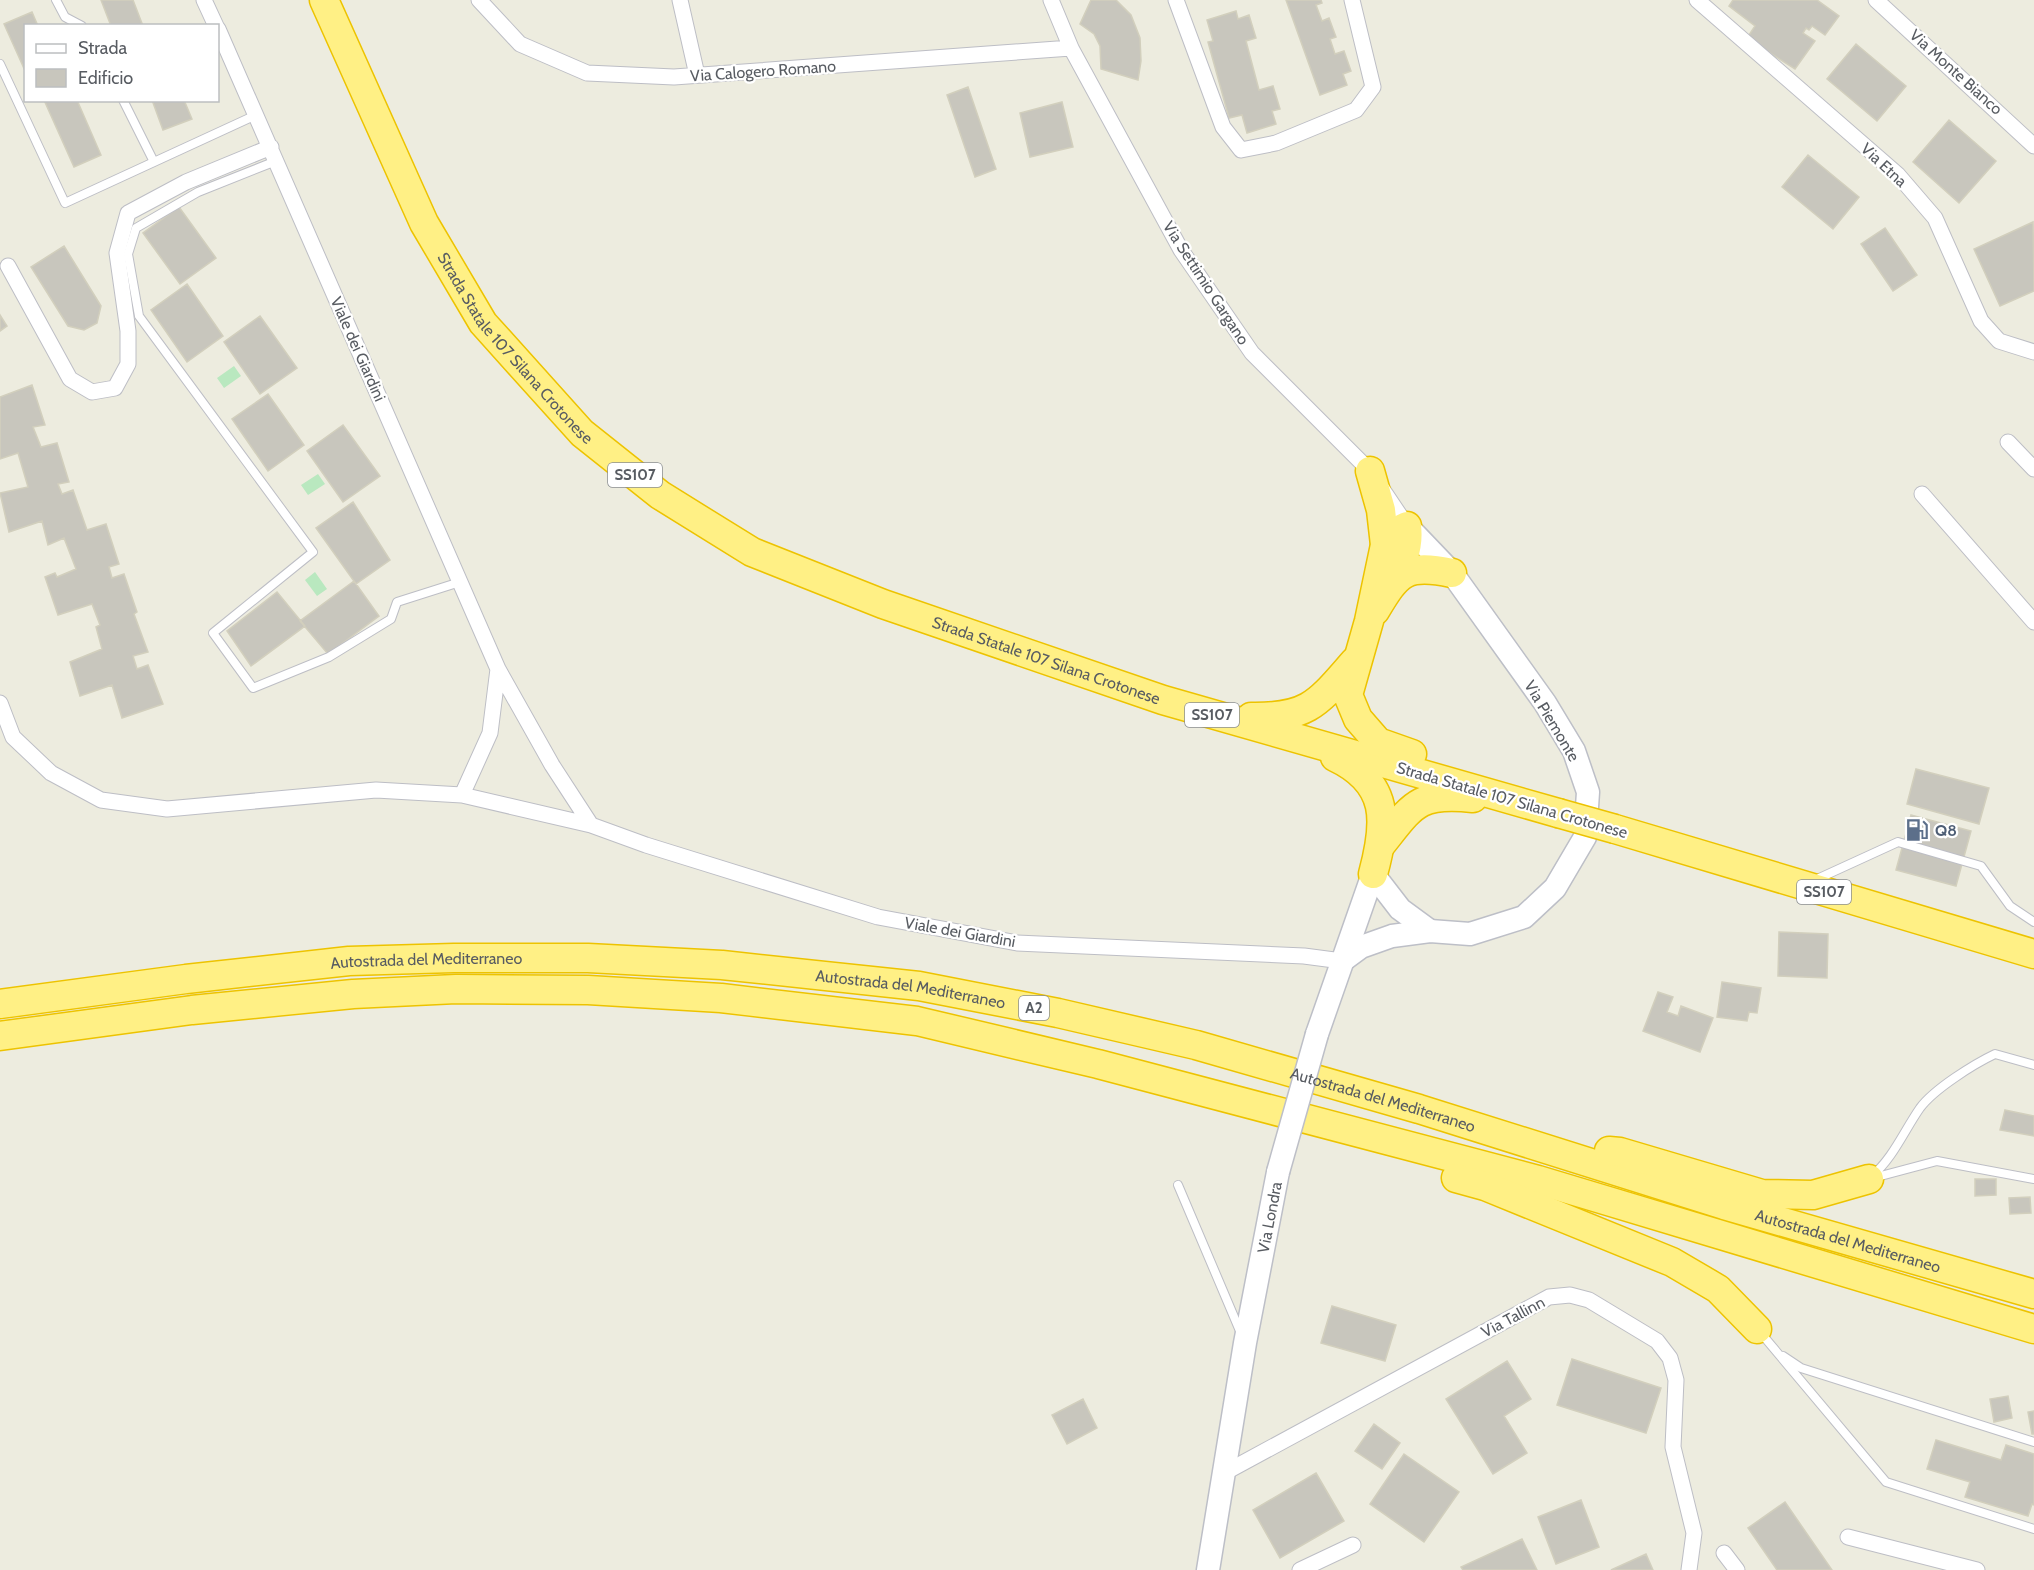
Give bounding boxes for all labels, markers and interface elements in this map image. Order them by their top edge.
legend [24,24,219,102]
street label: Via Monte Bianco [1906,25,2006,119]
text: Strada [78,37,128,59]
street label: Via Calogero Romano [689,56,837,86]
text: Edificio [78,67,133,89]
street label: Via Etna [1857,139,1911,191]
street label: Via Settimio Gargano [1159,218,1253,348]
street label: Strada Statale 107 Silana Crotonese [434,249,597,448]
street label: Viale dei Giardini [326,294,390,404]
road number: SS107 [608,463,662,487]
street label: Strada Statale 107 Silana Crotonese [930,612,1163,708]
street label: Via Piemonte [1520,677,1584,765]
road number: SS107 [1185,703,1239,727]
street label: Strada Statale 107 Silana Crotonese [1394,758,1630,842]
fuel station icon: Q8 [1904,817,1930,843]
place label: Q8 [1935,821,1957,840]
road number: SS107 [1797,880,1851,904]
street label: Viale dei Giardini [903,913,1017,951]
street label: Autostrada del Mediterraneo [329,949,523,972]
street label: Autostrada del Mediterraneo [815,966,1007,1012]
road number: A2 [1019,996,1049,1020]
street label: Autostrada del Mediterraneo [1288,1063,1478,1136]
street label: Via Londra [1253,1180,1285,1255]
street label: Autostrada del Mediterraneo [1753,1205,1943,1276]
street label: Via Tallinn [1478,1292,1548,1342]

